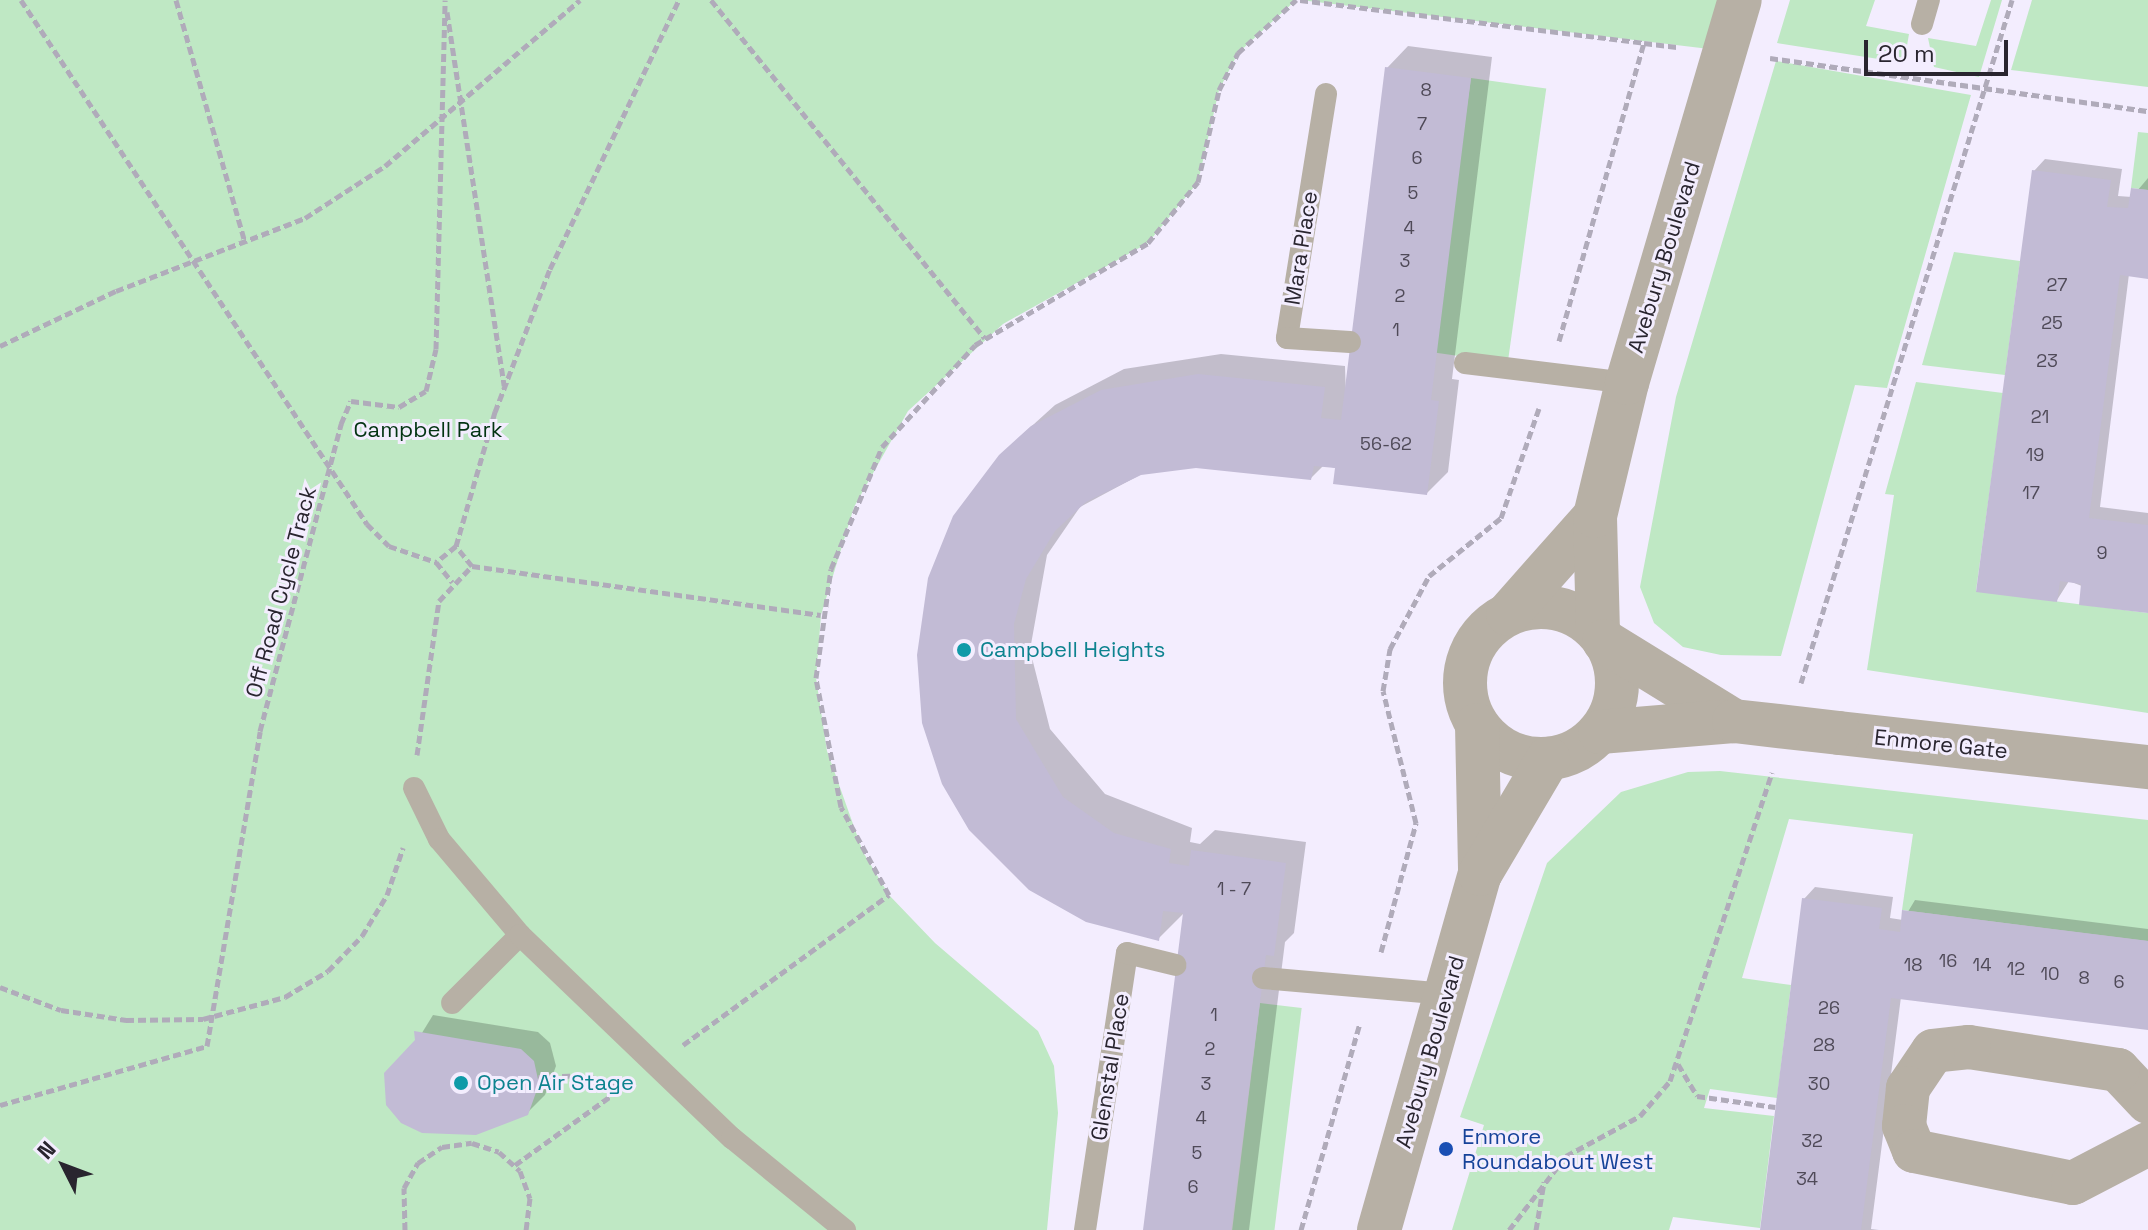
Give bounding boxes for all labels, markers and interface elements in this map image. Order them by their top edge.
scale bar [1868,24,2012,74]
text: 20 m [1878,38,1935,69]
house number: 8 [1420,79,1432,101]
house number: 7 [1417,113,1427,135]
house number: 6 [1411,147,1423,169]
street label: Avebury Boulevard [1622,158,1706,356]
house number: 5 [1408,182,1418,204]
street label: Mara Place [1279,189,1323,307]
house number: 4 [1403,217,1415,239]
house number: 3 [1400,250,1410,272]
house number: 27 [2047,274,2067,296]
house number: 2 [1395,285,1405,307]
house number: 25 [2041,312,2063,334]
house number: 1 [1392,319,1400,341]
house number: 23 [2036,350,2058,372]
house number: 21 [2031,406,2049,428]
park label: Campbell Park [353,417,503,443]
house number: 56-62 [1360,433,1412,455]
house number: 19 [2026,444,2044,466]
house number: 17 [2022,482,2040,504]
street label: Off Road Cycle Track [240,483,322,701]
house number: 9 [2096,542,2108,564]
place label: Campbell Heights [980,637,1165,663]
marker: Campbell Heights [955,641,973,659]
street label: Enmore Gate [1873,724,2009,764]
house number: 1 - 7 [1216,878,1252,900]
house number: 16 [1939,950,1957,972]
street label: Avebury Boulevard [1390,953,1470,1151]
house number: 18 [1904,954,1922,976]
house number: 14 [1973,954,1991,976]
house number: 12 [2007,958,2025,980]
house number: 10 [2040,963,2060,985]
house number: 8 [2078,967,2090,989]
house number: 6 [2113,971,2125,993]
street label: Glenstal Place [1085,992,1135,1142]
house number: 26 [1818,997,1840,1019]
house number: 1 [1210,1004,1218,1026]
house number: 28 [1813,1034,1835,1056]
house number: 2 [1205,1038,1215,1060]
place label: Open Air Stage [477,1070,634,1096]
house number: 3 [1201,1073,1211,1095]
house number: 30 [1808,1073,1830,1095]
marker: Open Air Stage [452,1074,470,1092]
house number: 4 [1195,1107,1207,1129]
place label: Enmore Roundabout West [1462,1123,1654,1174]
north arrow [24,1126,104,1206]
house number: 32 [1801,1130,1823,1152]
text: N [31,1135,62,1165]
marker: Enmore Roundabout West [1437,1140,1455,1158]
house number: 5 [1192,1142,1202,1164]
house number: 34 [1796,1168,1818,1190]
house number: 6 [1187,1176,1199,1198]

